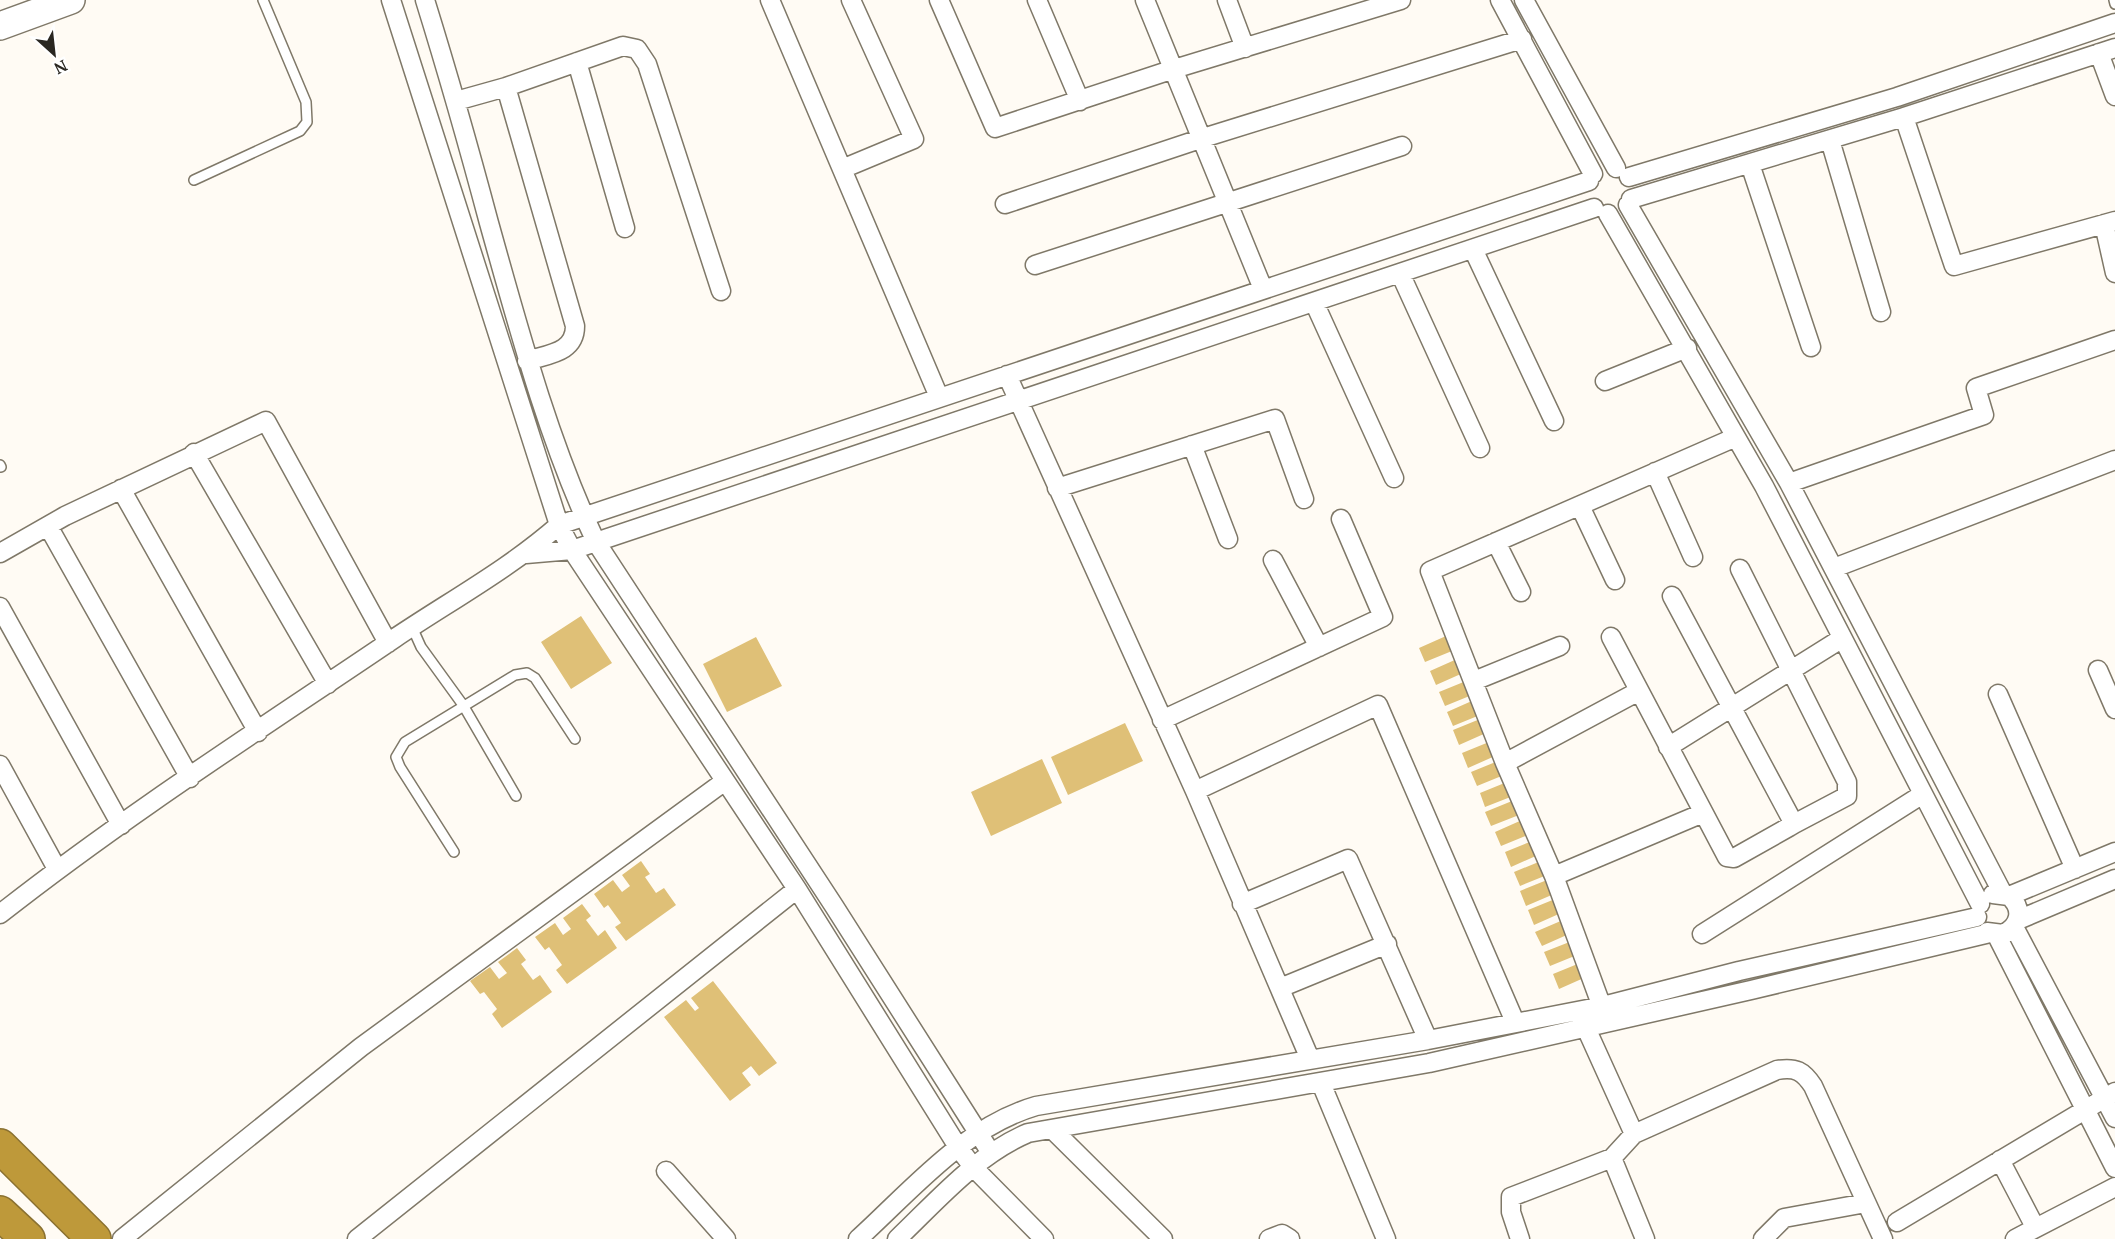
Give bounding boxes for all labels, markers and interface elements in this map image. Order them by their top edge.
north arrow [24,24,84,84]
text: N [50,55,71,80]

